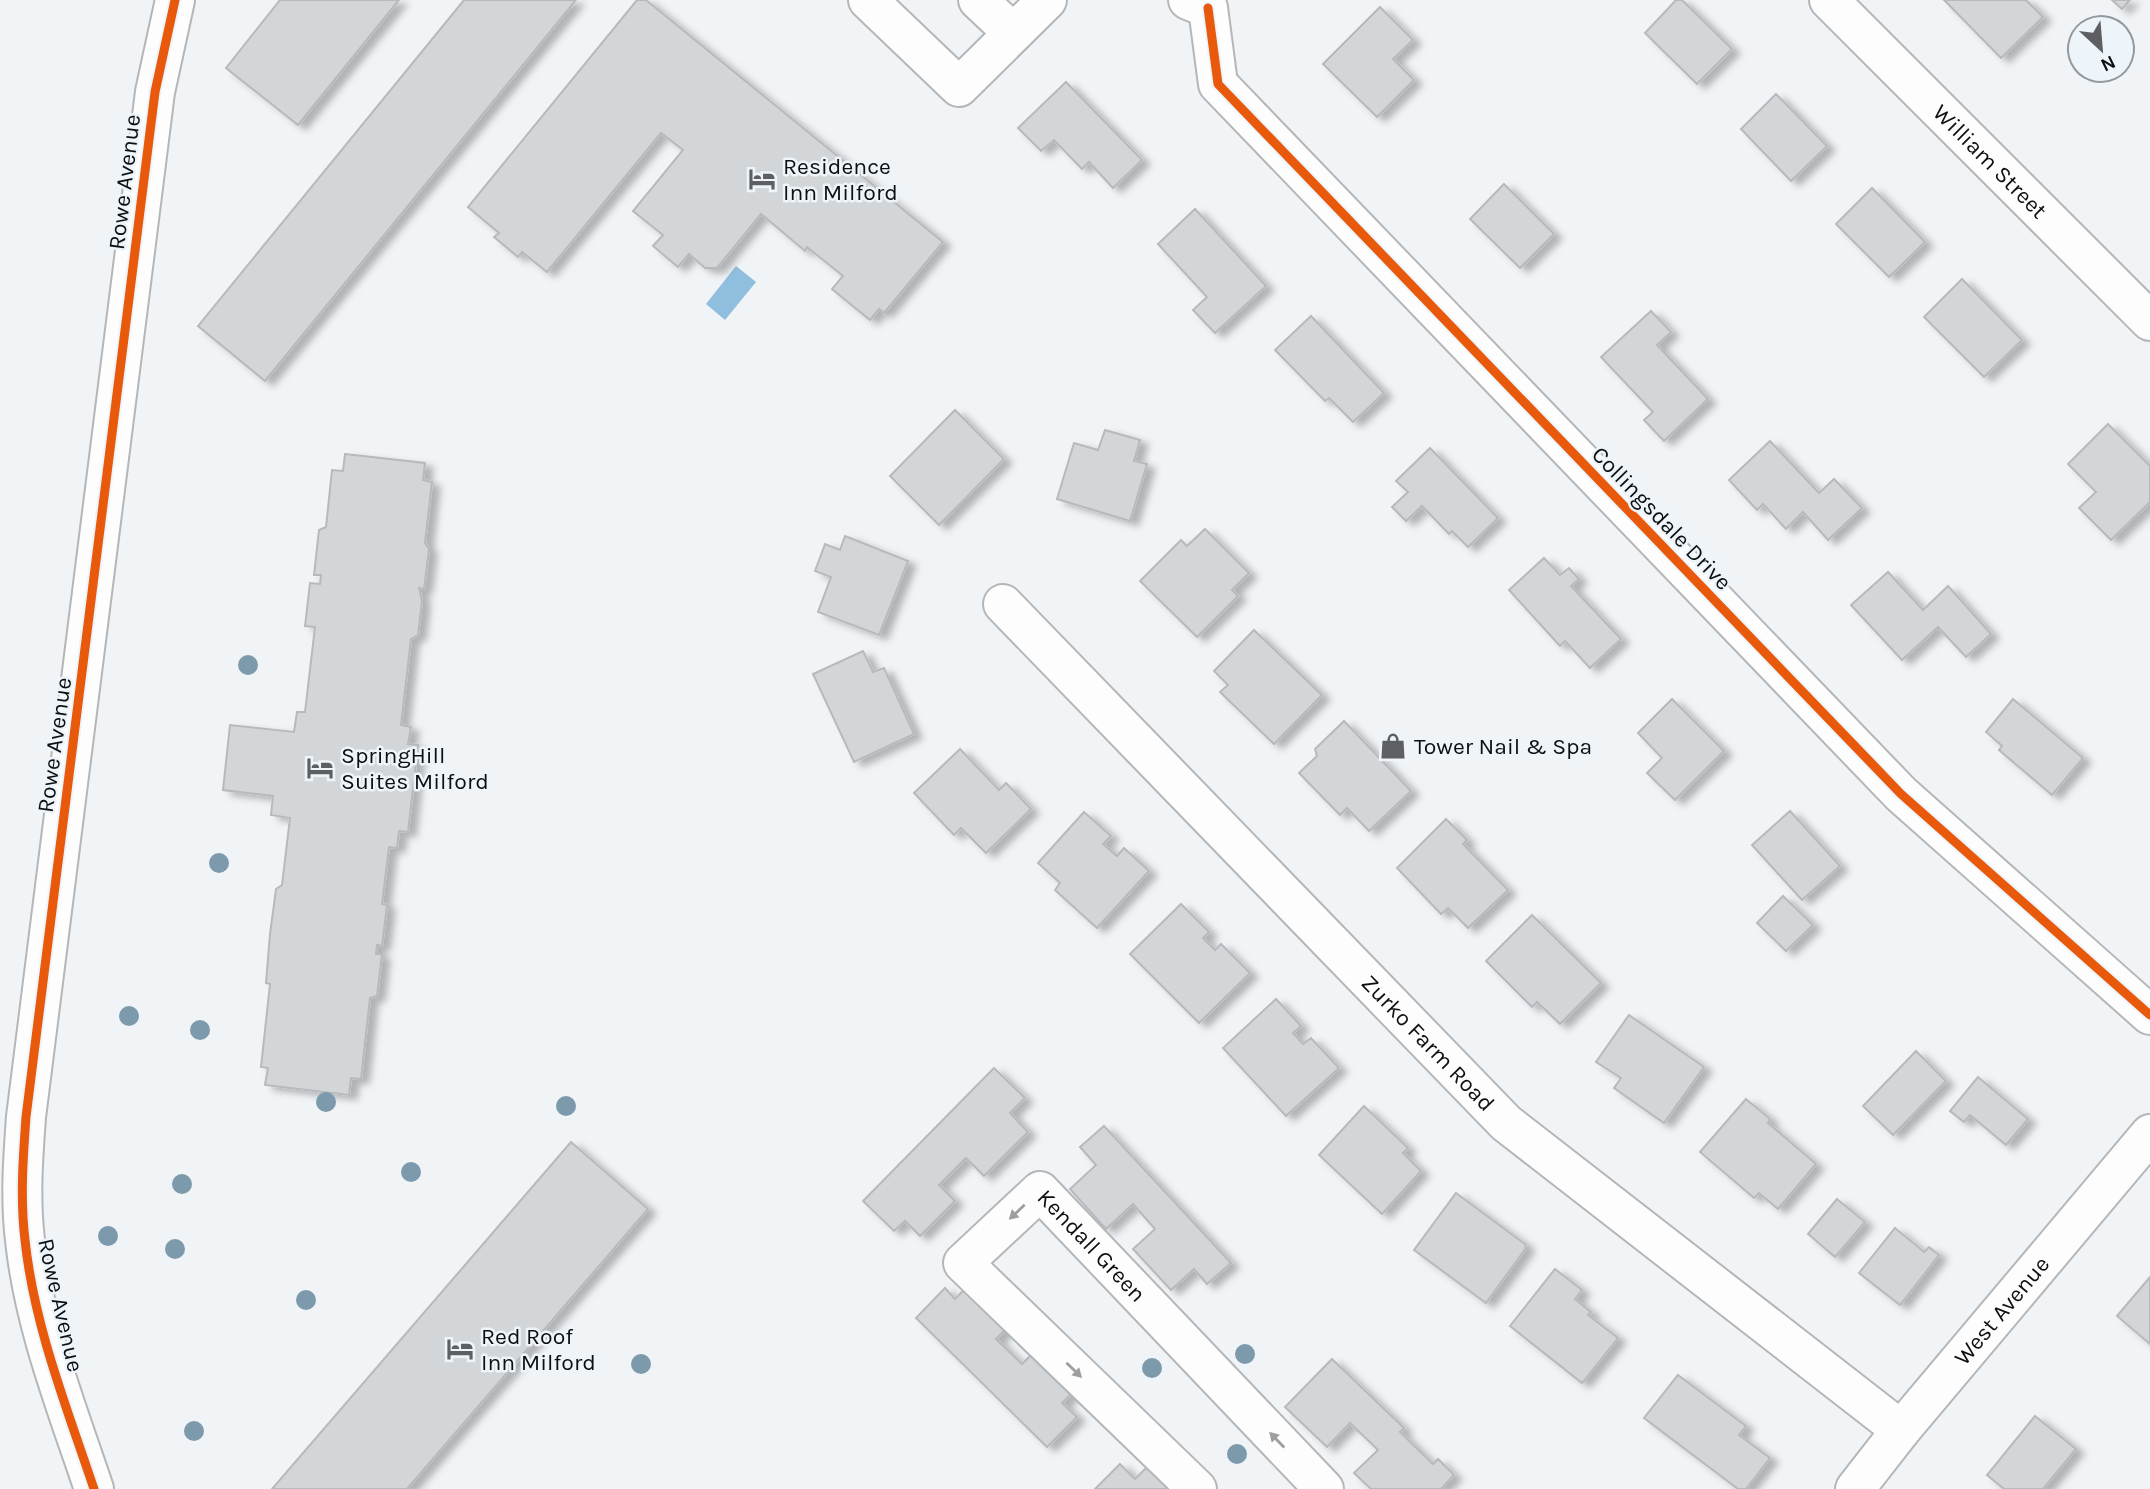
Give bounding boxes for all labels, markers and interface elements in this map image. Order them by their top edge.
north arrow [2066,14,2136,84]
text: N [2097,51,2119,76]
street label: William Street [1927,99,2053,224]
street label: Rowe Avenue [103,113,146,251]
place label: Residence Inn Milford [783,153,898,206]
hotel icon: Residence Inn Milford [747,164,777,194]
street label: Collingsdale Drive [1586,441,1737,596]
street label: Rowe Avenue [32,676,77,814]
shop icon: Tower Nail & Spa [1378,731,1408,761]
place label: Tower Nail & Spa [1414,733,1592,760]
place label: SpringHill Suites Milford [341,742,489,795]
hotel icon: SpringHill Suites Milford [305,753,335,783]
street label: Zurko Farm Road [1356,969,1500,1117]
street label: Kendall Green [1032,1184,1151,1308]
one-way arrow [1009,1204,1026,1220]
street label: Rowe Avenue [32,1236,89,1375]
street label: West Avenue [1949,1251,2055,1371]
place label: Red Roof Inn Milford [481,1323,596,1376]
hotel icon: Red Roof Inn Milford [445,1334,475,1364]
one-way arrow [1065,1361,1082,1378]
one-way arrow [1270,1432,1286,1449]

